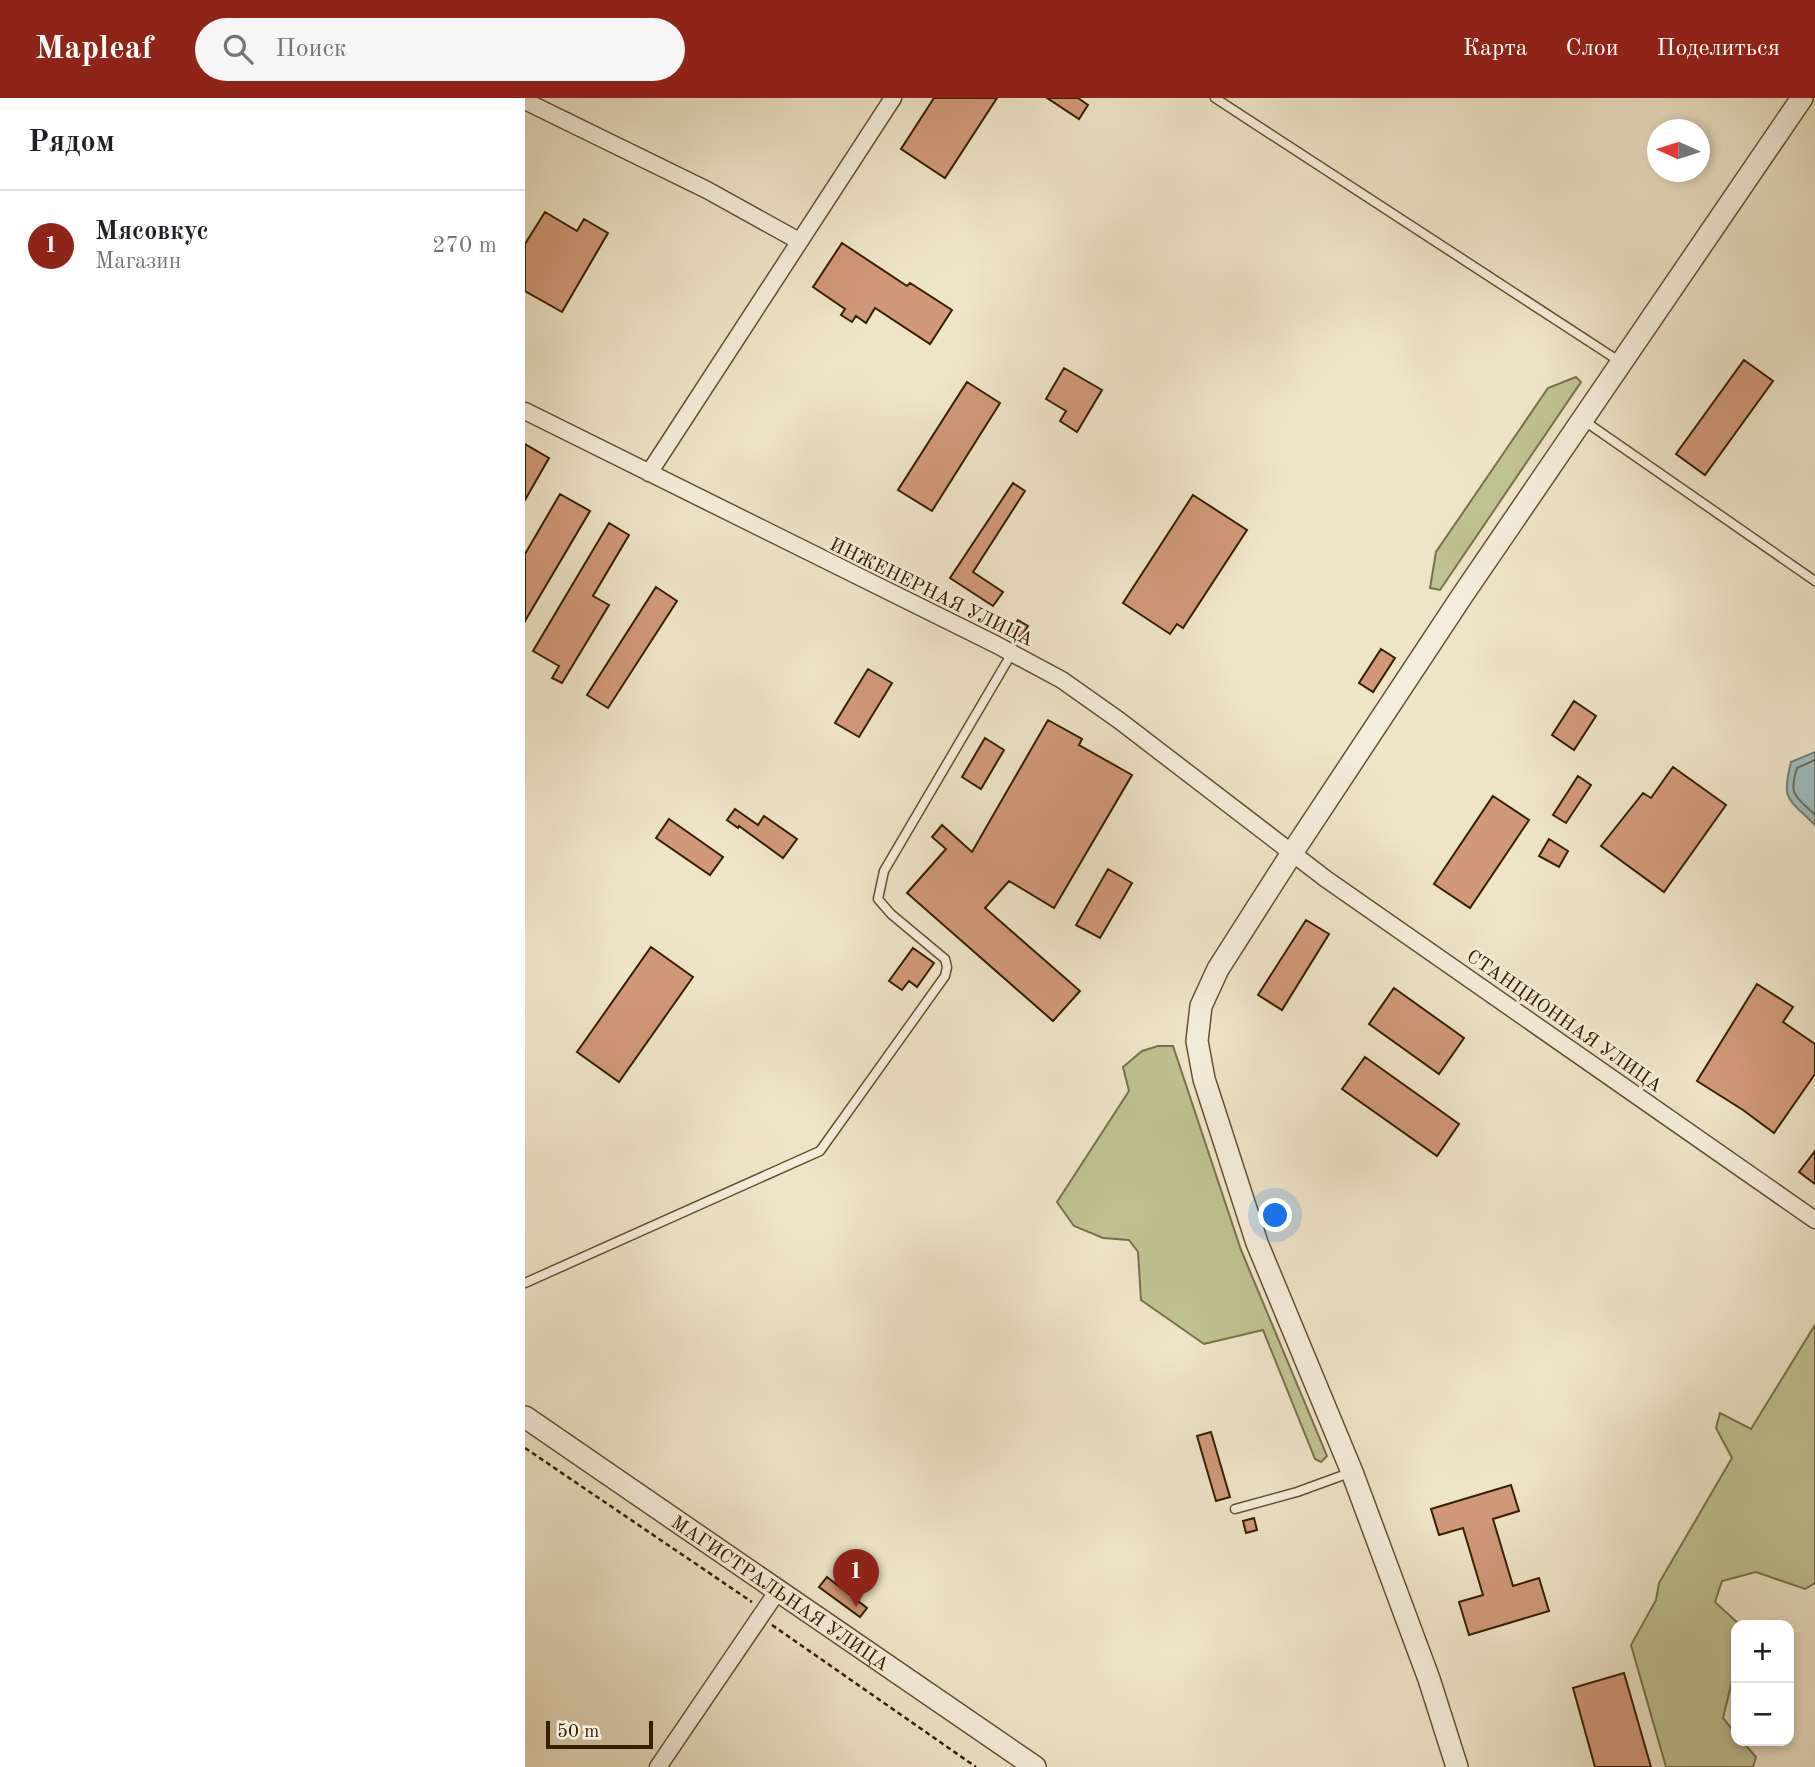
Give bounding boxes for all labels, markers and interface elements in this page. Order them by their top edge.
search box [195,18,685,81]
icon: search [219,30,257,68]
text: Mapleaf [35,33,153,66]
text: Поиск [275,36,347,62]
text: Карта [1463,37,1528,61]
text: Слои [1566,37,1619,61]
text: Поделиться [1657,37,1780,61]
north arrow [1647,119,1710,182]
text: Рядом [28,128,115,158]
text: Мясовкус [95,219,209,245]
text: 1 [44,234,58,257]
text: 270 m [432,234,497,257]
text: Магазин [95,250,181,273]
street label: ИНЖЕНЕРНАЯ УЛИЦА [826,536,1036,651]
street label: СТАНЦИОННАЯ УЛИЦА [1462,947,1665,1097]
your location [1258,1198,1292,1232]
street label: МАГИСТРАЛЬНАЯ УЛИЦА [667,1513,892,1676]
pin: 1 [833,1549,879,1607]
map controls [1731,1620,1794,1746]
button: + [1731,1620,1794,1683]
button: − [1731,1683,1794,1746]
scale bar [546,1718,653,1750]
text: 50 m [557,1723,599,1742]

